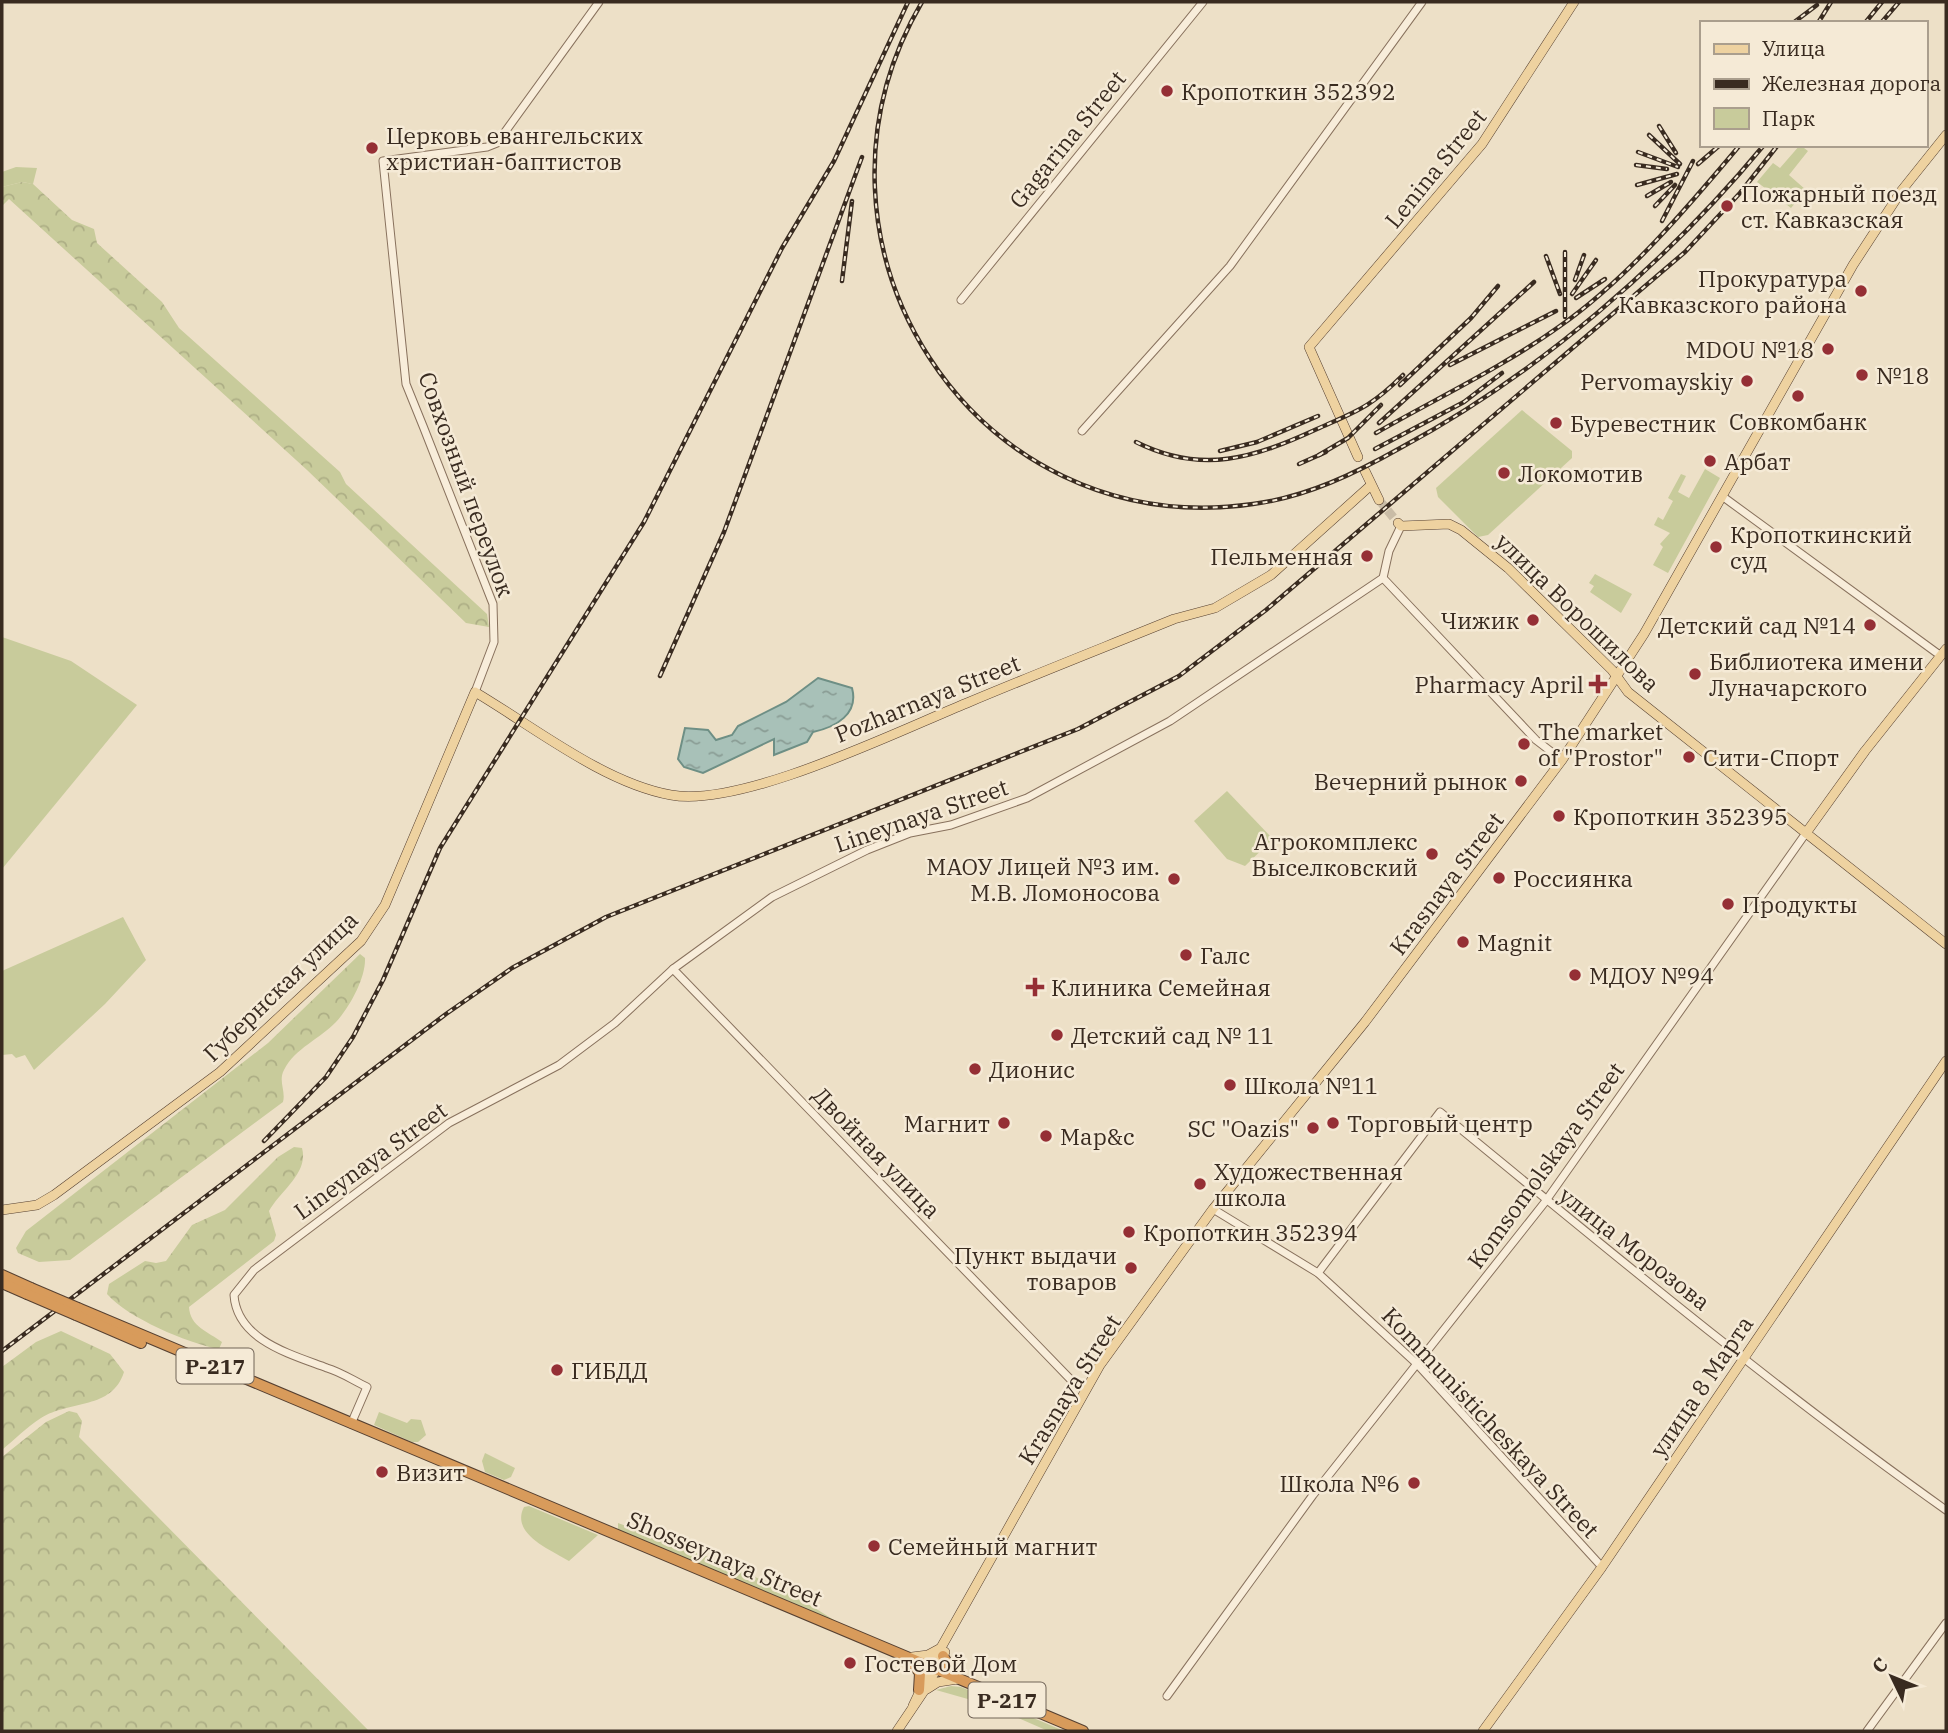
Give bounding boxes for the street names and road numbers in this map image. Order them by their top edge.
street label: Gagarina Street [1002,64,1132,214]
street label: Lenina Street [1378,102,1492,234]
street label: Совхозный переулок [412,367,522,601]
street label: улица Ворошилова [1490,526,1666,698]
street label: Pozharnaya Street [830,647,1024,749]
street label: Lineynaya Street [830,771,1012,859]
street label: Krasnaya Street [1382,805,1510,961]
street label: Губернская улица [196,904,364,1068]
street label: Komsomolskaya Street [1460,1056,1630,1274]
street label: Двойная улица [807,1080,947,1224]
street label: Lineynaya Street [288,1094,452,1226]
street label: улица Морозова [1553,1180,1717,1316]
street label: Kommunisticheskaya Street [1376,1300,1606,1544]
street label: Krasnaya Street [1011,1308,1127,1470]
street label: улица 8 Марта [1643,1310,1759,1462]
road number: Р-217 [176,1348,254,1384]
street label: Shosseynaya Street [623,1503,827,1613]
road number: Р-217 [968,1682,1046,1718]

